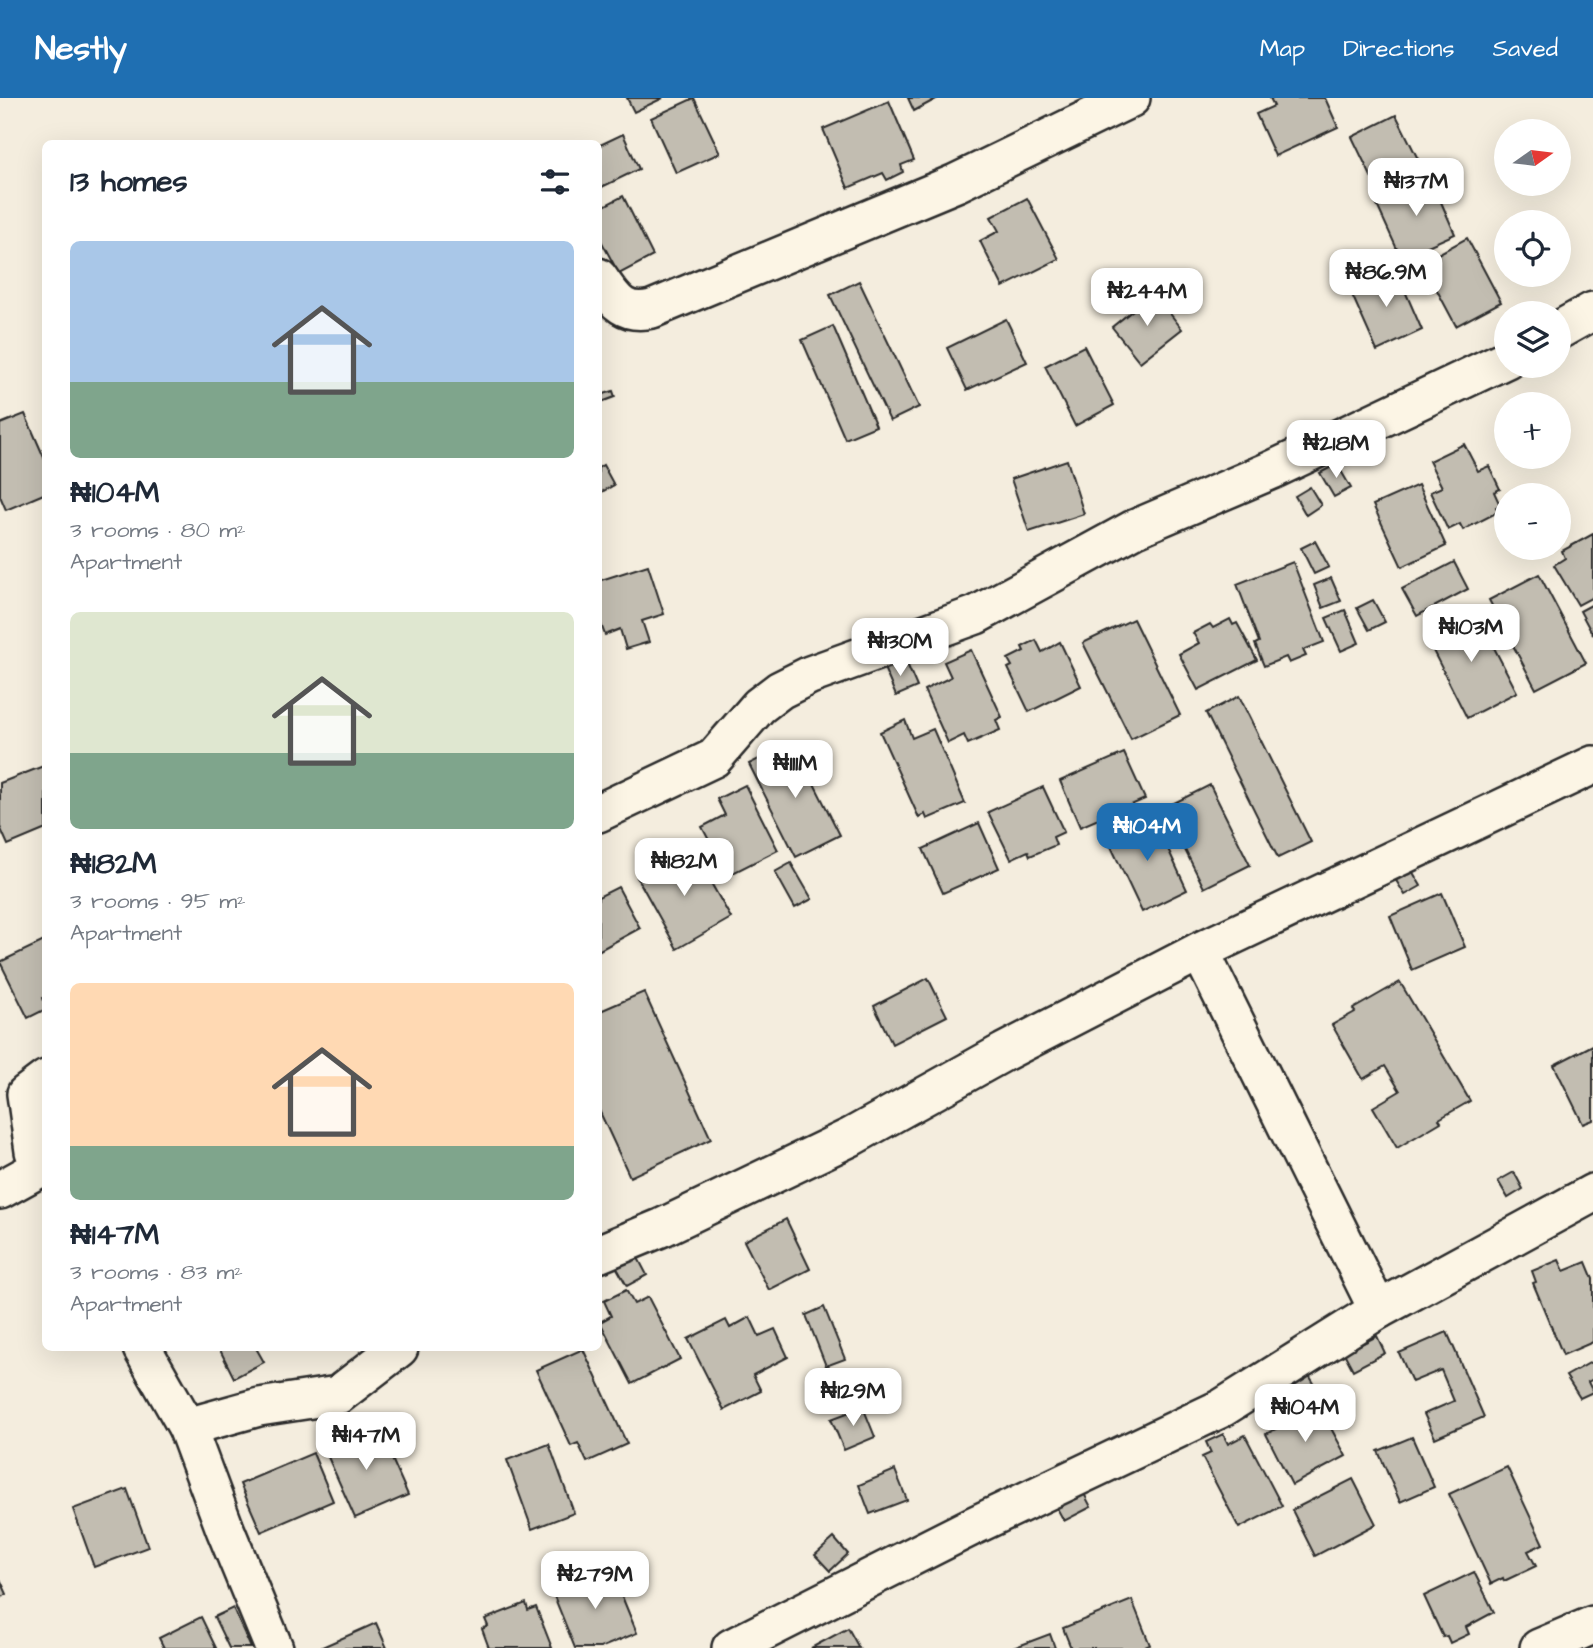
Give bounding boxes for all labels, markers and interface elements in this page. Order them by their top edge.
text: Nestly [35,26,127,72]
text: Map [1260,32,1305,66]
text: Directions [1343,32,1455,66]
text: Saved [1493,32,1558,66]
north arrow [1494,119,1572,196]
map controls [1494,119,1571,560]
pin: ₦137M [1367,158,1465,218]
text: 13 homes [70,161,187,203]
icon: filters [536,163,574,201]
text: ₦137M [1384,165,1448,197]
button: locate [1494,210,1571,287]
pin: ₦86.9M [1329,250,1443,309]
text: ₦86.9M [1345,256,1427,288]
pin: ₦244M [1098,268,1196,328]
text: ₦244M [1107,275,1187,307]
icon: home [259,287,385,413]
button: layers [1494,301,1571,378]
button: + [1494,392,1571,469]
pin: ₦218M [1287,420,1385,480]
text: ₦218M [1303,427,1369,459]
text: ₦104M [70,472,160,514]
button: − [1494,483,1571,560]
text: 3 rooms · 80 m² [70,514,246,546]
text: Apartment [70,546,182,578]
pin: ₦103M [1422,604,1520,664]
text: ₦103M [1439,611,1503,643]
pin: ₦130M [851,618,949,678]
text: ₦130M [868,625,932,657]
icon: home [259,658,385,784]
pin: ₦111M [746,740,844,800]
text: ₦111M [773,747,817,779]
pin: ₦104M [1098,804,1196,863]
text: ₦104M [1113,810,1181,842]
pin: ₦182M [635,838,733,898]
text: ₦182M [70,843,157,885]
text: ₦182M [651,845,717,877]
text: 3 rooms · 95 m² [70,885,246,917]
text: Apartment [70,917,182,949]
icon: home [259,1029,385,1155]
text: ₦147M [70,1214,159,1256]
text: 3 rooms · 83 m² [70,1256,243,1288]
text: Apartment [70,1288,182,1320]
pin: ₦129M [804,1368,902,1428]
text: ₦129M [821,1375,885,1407]
pin: ₦104M [1256,1384,1354,1444]
text: ₦104M [1271,1391,1339,1423]
pin: ₦147M [317,1412,415,1472]
text: ₦147M [332,1419,400,1451]
pin: ₦279M [546,1552,644,1611]
text: ₦279M [557,1558,633,1590]

